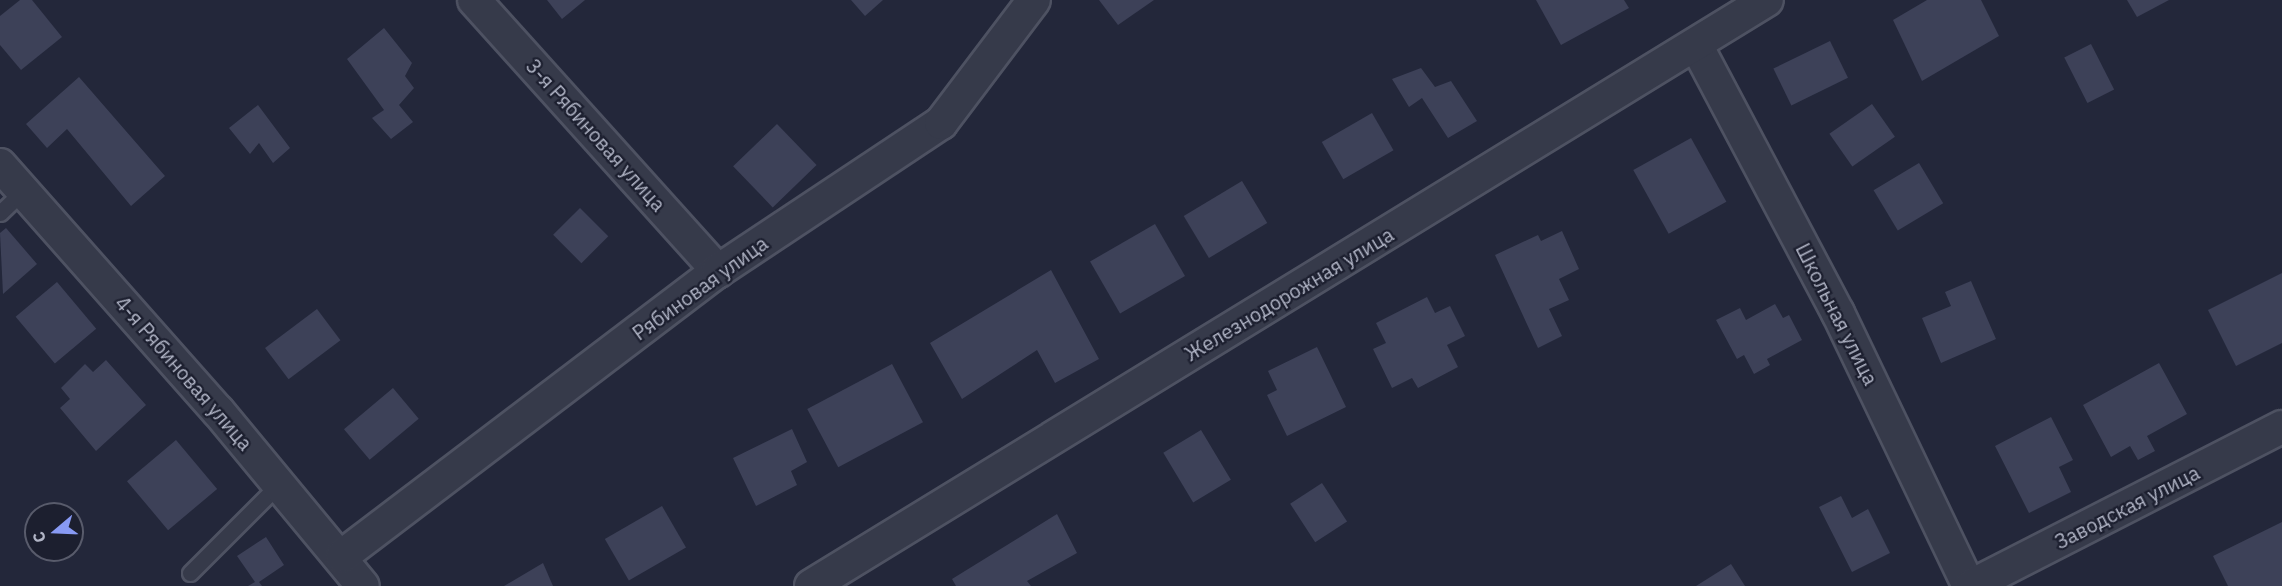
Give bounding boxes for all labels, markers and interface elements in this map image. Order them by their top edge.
street label: 3-я Рябиновая улица [521,54,671,216]
street label: Железнодорожная улица [1180,222,1398,366]
street label: Рябиновая улица [628,231,772,345]
street label: Школьная улица [1791,239,1883,389]
street label: 4-я Рябиновая улица [110,291,258,455]
street label: Заводская улица [2051,460,2203,554]
north arrow [24,502,84,562]
text: С [28,529,50,545]

